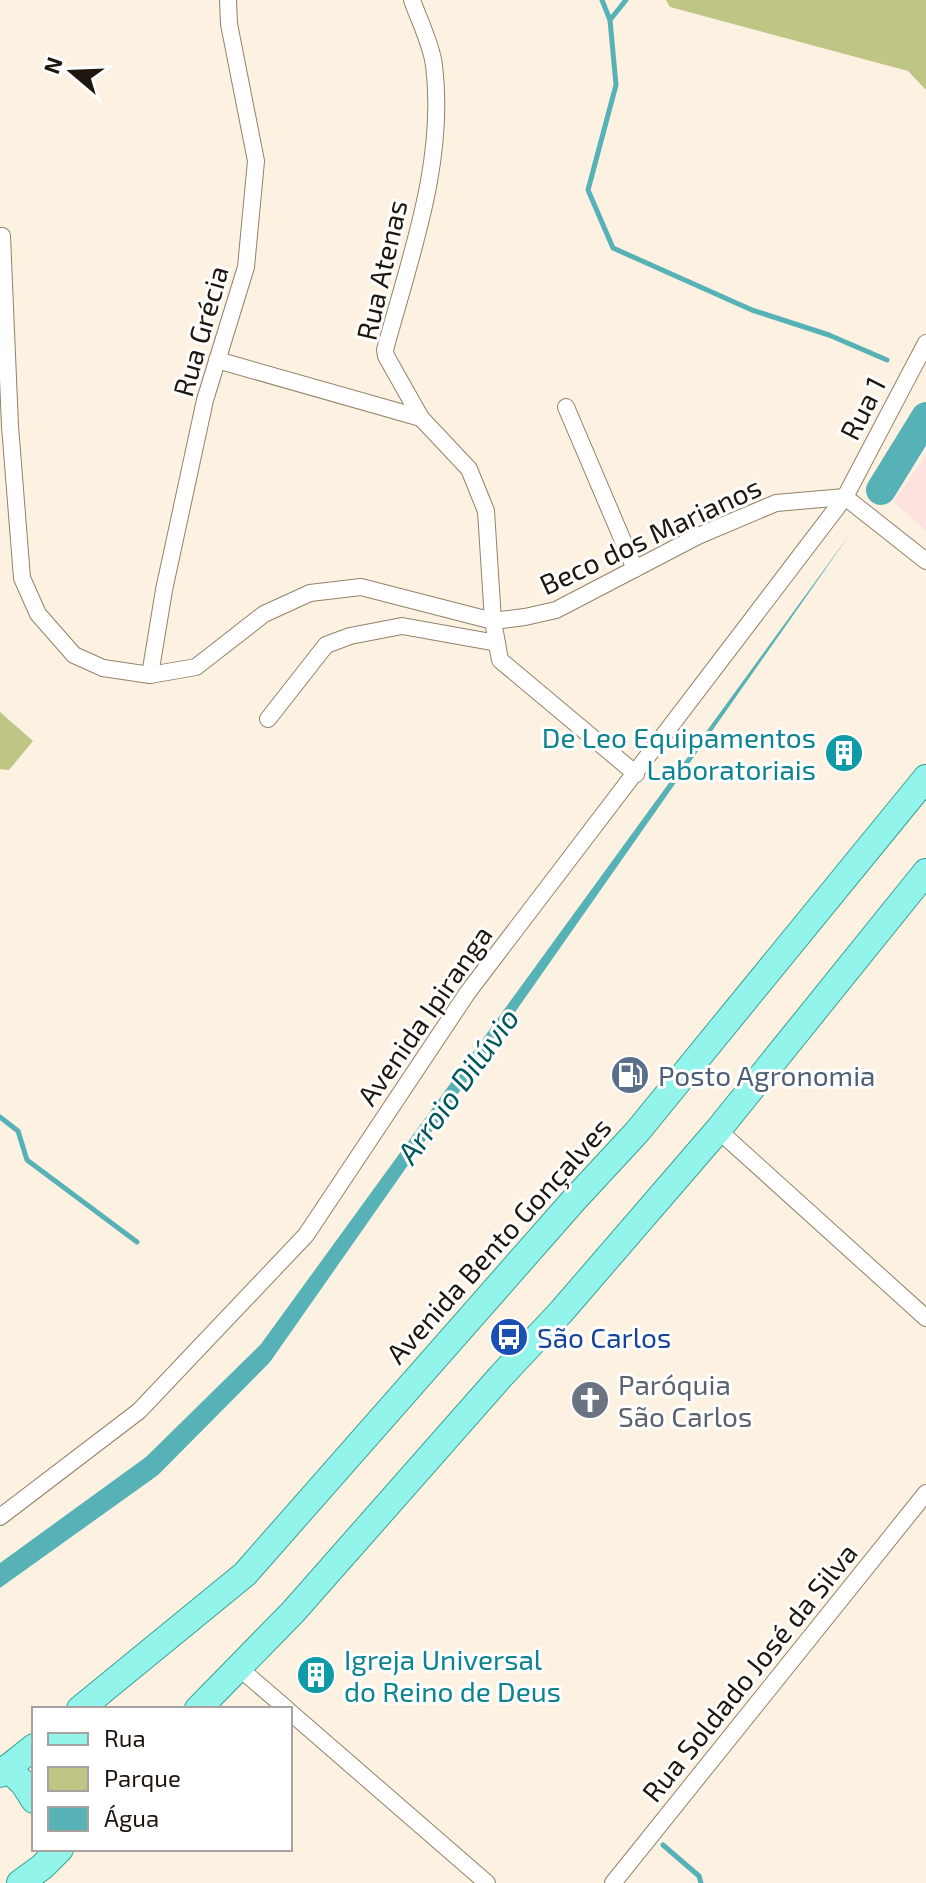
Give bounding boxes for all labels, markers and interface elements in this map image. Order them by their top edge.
north arrow [32,32,112,112]
text: N [37,53,67,77]
street label: Rua Atenas [348,197,414,343]
street label: Rua Grécia [165,262,235,400]
street label: Rua 1 [832,371,892,445]
street label: Beco dos Marianos [534,469,766,601]
place label: De Leo Equipamentos Laboratoriais [542,720,816,786]
building icon: De Leo Equipamentos Laboratoriais [823,732,865,774]
street label: Avenida Ipiranga [349,919,499,1111]
water label: Arroio Dilúvio [388,1000,525,1171]
fuel station icon: Posto Agronomia [609,1054,651,1096]
place label: Posto Agronomia [658,1058,875,1092]
street label: Avenida Bento Gonçalves [379,1110,618,1371]
bus stop icon: São Carlos [488,1316,530,1358]
place label: São Carlos [537,1320,671,1354]
place label: Paróquia São Carlos [618,1367,752,1433]
church icon: Paróquia São Carlos [569,1379,611,1421]
street label: Rua Soldado José da Silva [634,1536,864,1808]
place label: Igreja Universal do Reino de Deus [344,1642,561,1708]
building icon: Igreja Universal do Reino de Deus [295,1654,337,1696]
legend [32,1707,292,1851]
text: Rua [104,1723,146,1752]
text: Parque [104,1763,181,1792]
text: Água [104,1803,159,1832]

